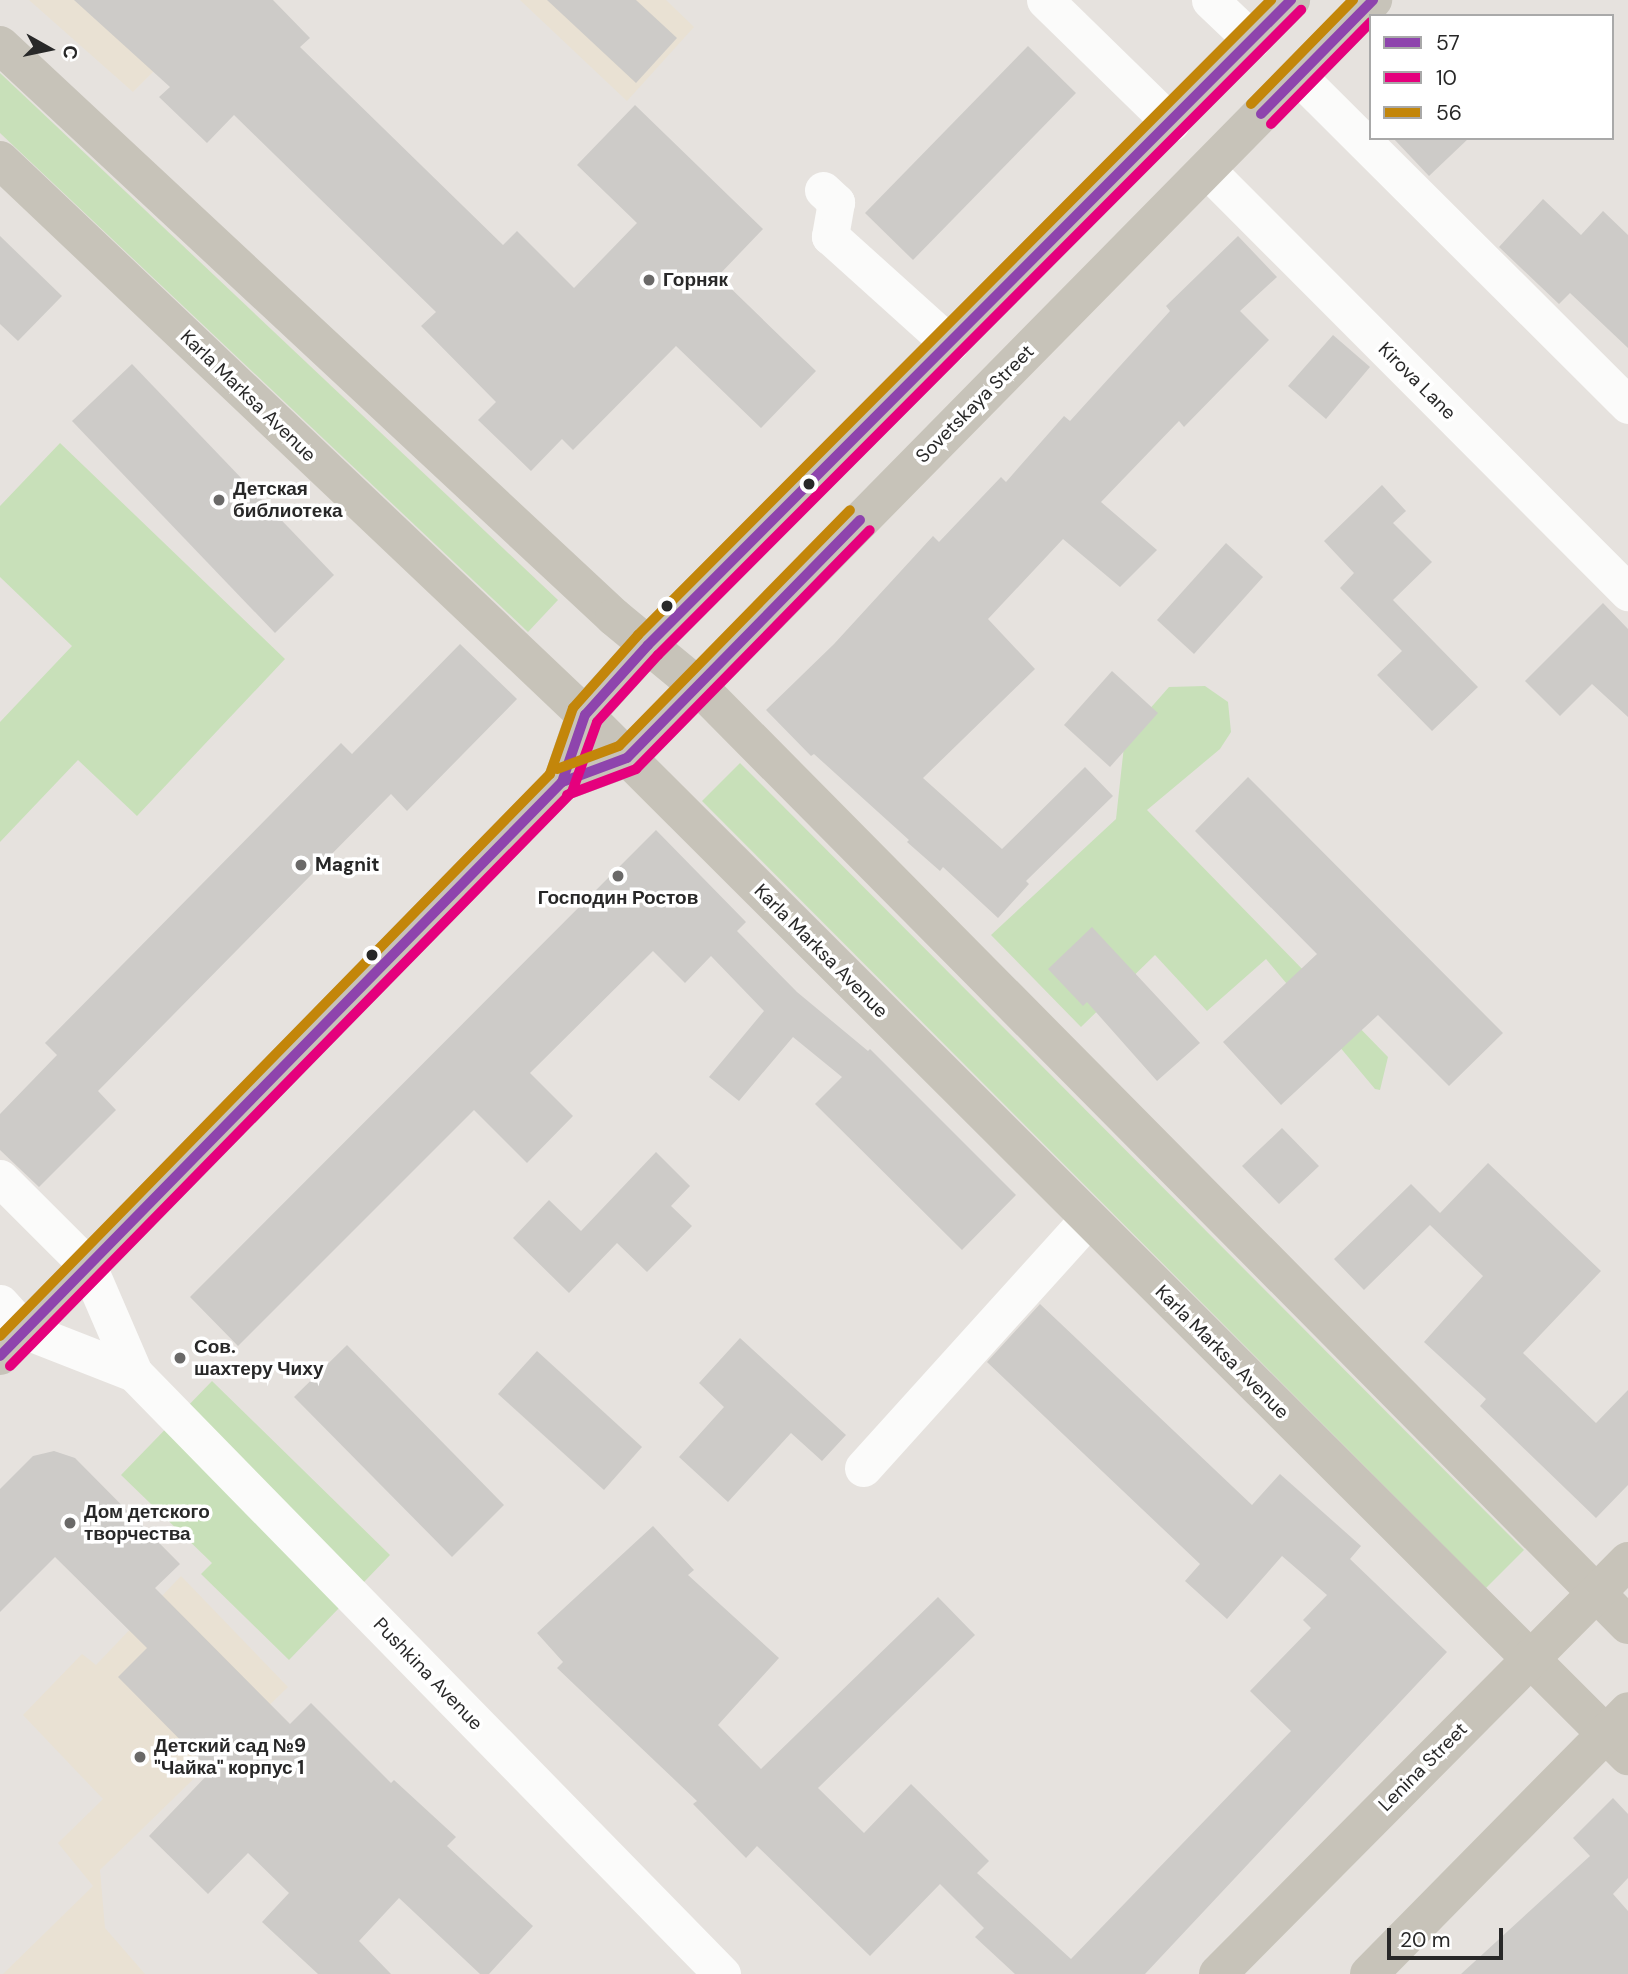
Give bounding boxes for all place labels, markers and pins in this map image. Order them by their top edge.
place label: Горняк [663,269,728,291]
marker: Горняк [641,272,657,288]
unlabelled marker [802,477,816,491]
place label: Детская библиотека [233,478,343,522]
marker: Детская библиотека [211,492,227,508]
unlabelled marker [660,599,674,613]
place label: Magnit [315,854,379,876]
marker: Magnit [293,857,309,873]
marker: Господин Ростов [610,868,626,884]
place label: Господин Ростов [538,887,698,909]
unlabelled marker [365,948,379,962]
place label: Сов. шахтеру Чиху [194,1336,324,1380]
marker: Сов. шахтеру Чиху [172,1350,188,1366]
place label: Дом детского творчества [84,1501,210,1545]
marker: Дом детского творчества [62,1515,78,1531]
place label: Детский сад №9 "Чайка" корпус 1 [154,1735,306,1779]
marker: Детский сад №9 "Чайка" корпус 1 [132,1749,148,1765]

